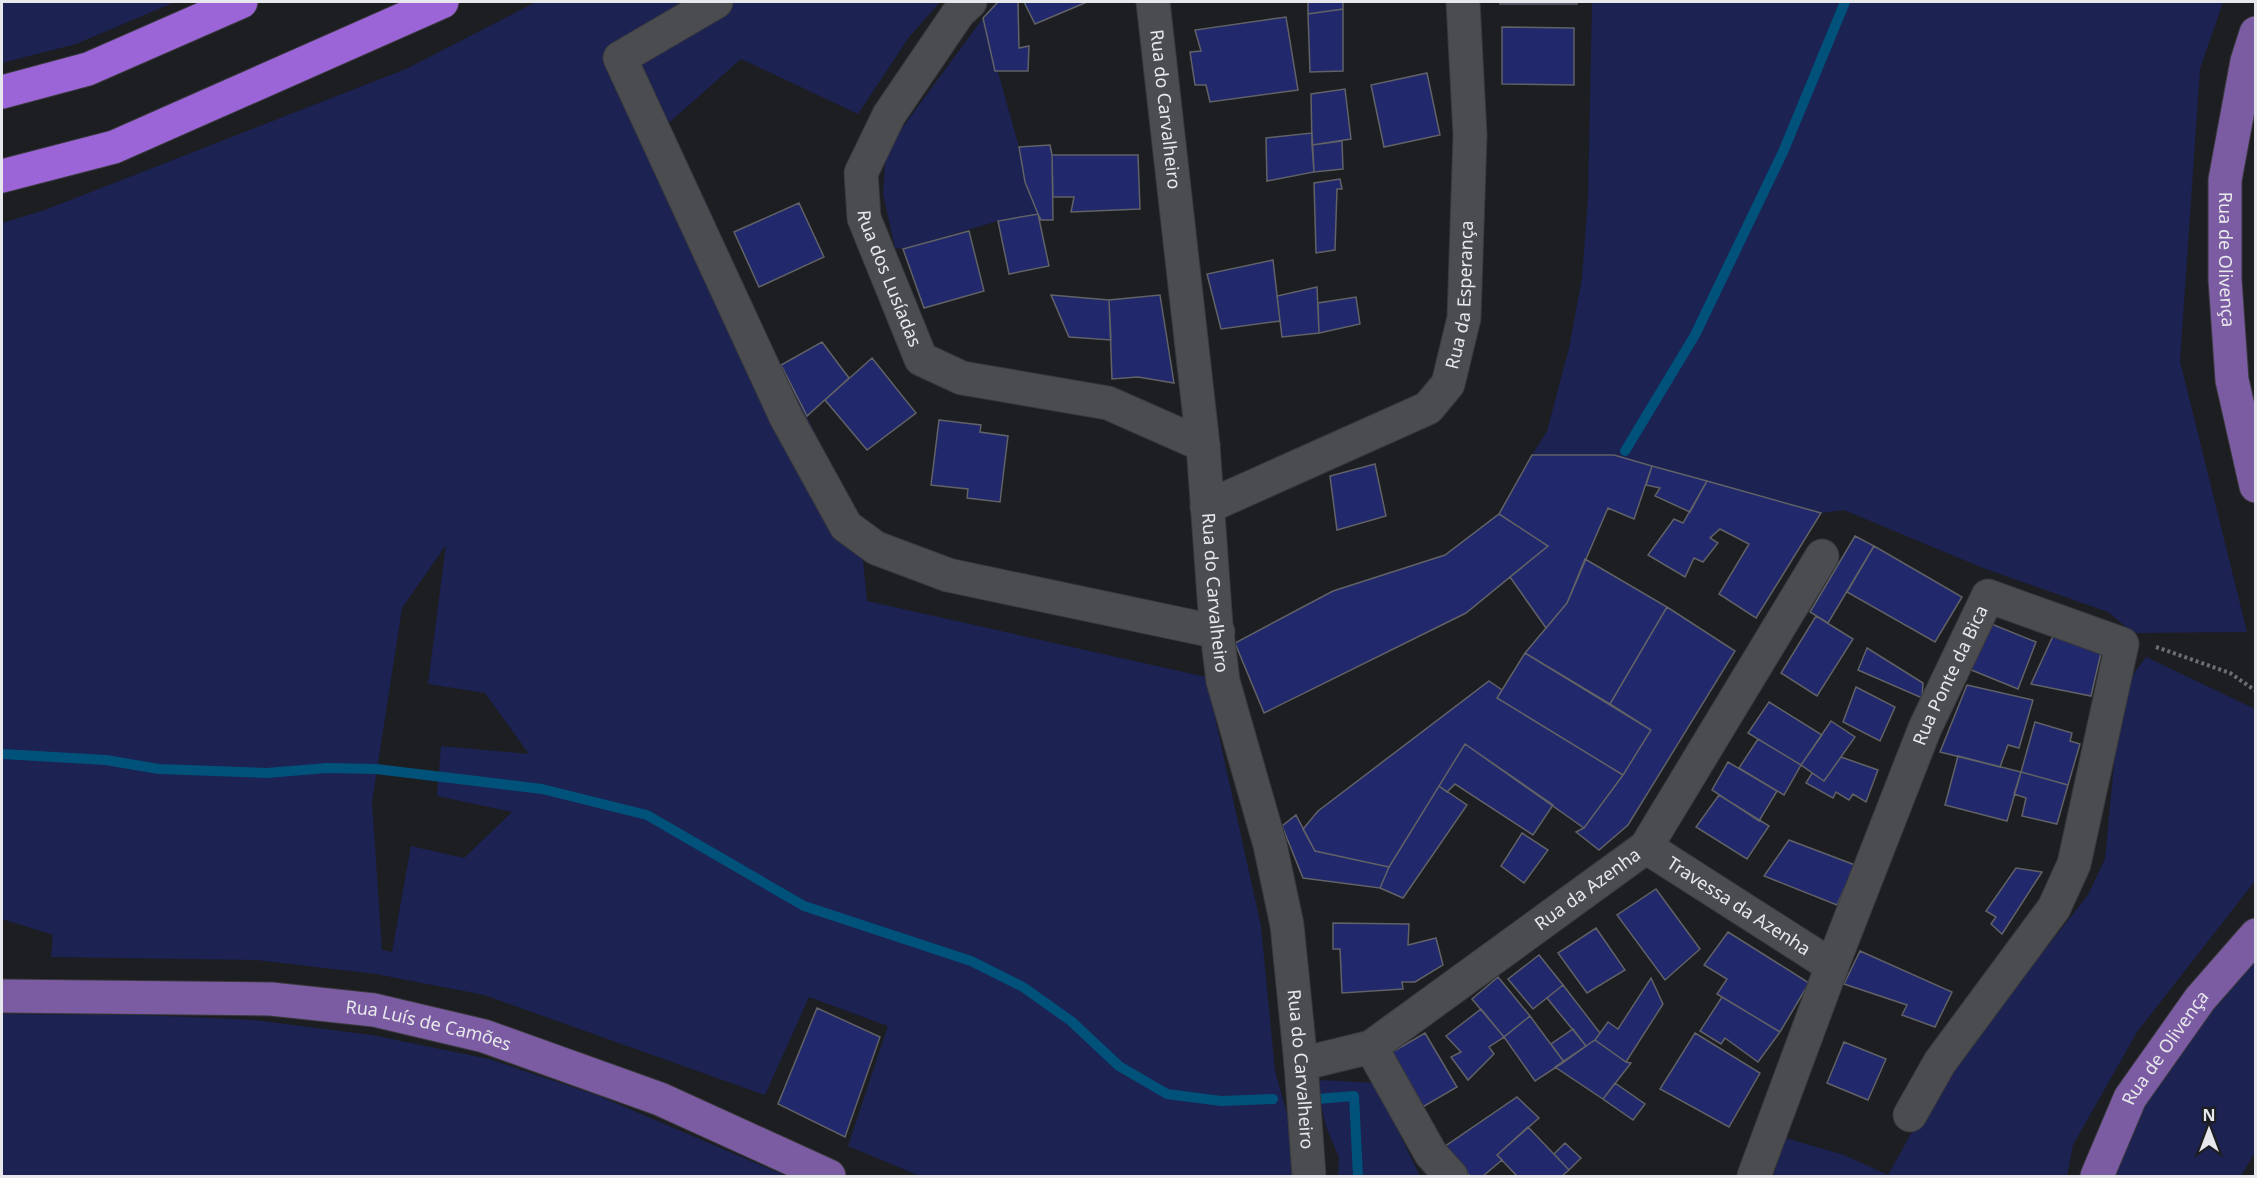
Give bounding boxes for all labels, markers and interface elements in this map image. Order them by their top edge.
street label: Rua do Carvalheiro [1145,28,1187,190]
street label: Rua de Olivença [2214,192,2241,328]
street label: Rua dos Lusíadas [852,209,928,350]
street label: Rua da Esperança [1439,220,1478,371]
street label: Rua do Carvalheiro [1197,512,1235,674]
street label: Rua Ponte da Bica [1906,601,1993,749]
street label: Rua da Azenha [1529,842,1645,935]
street label: Travessa da Azenha [1663,851,1816,960]
street label: Rua de Olivença [2115,985,2213,1108]
street label: Rua do Carvalheiro [1283,988,1320,1150]
street label: Rua Luís de Camões [345,994,515,1056]
north arrow [2179,1100,2239,1160]
text: N [2202,1104,2216,1126]

